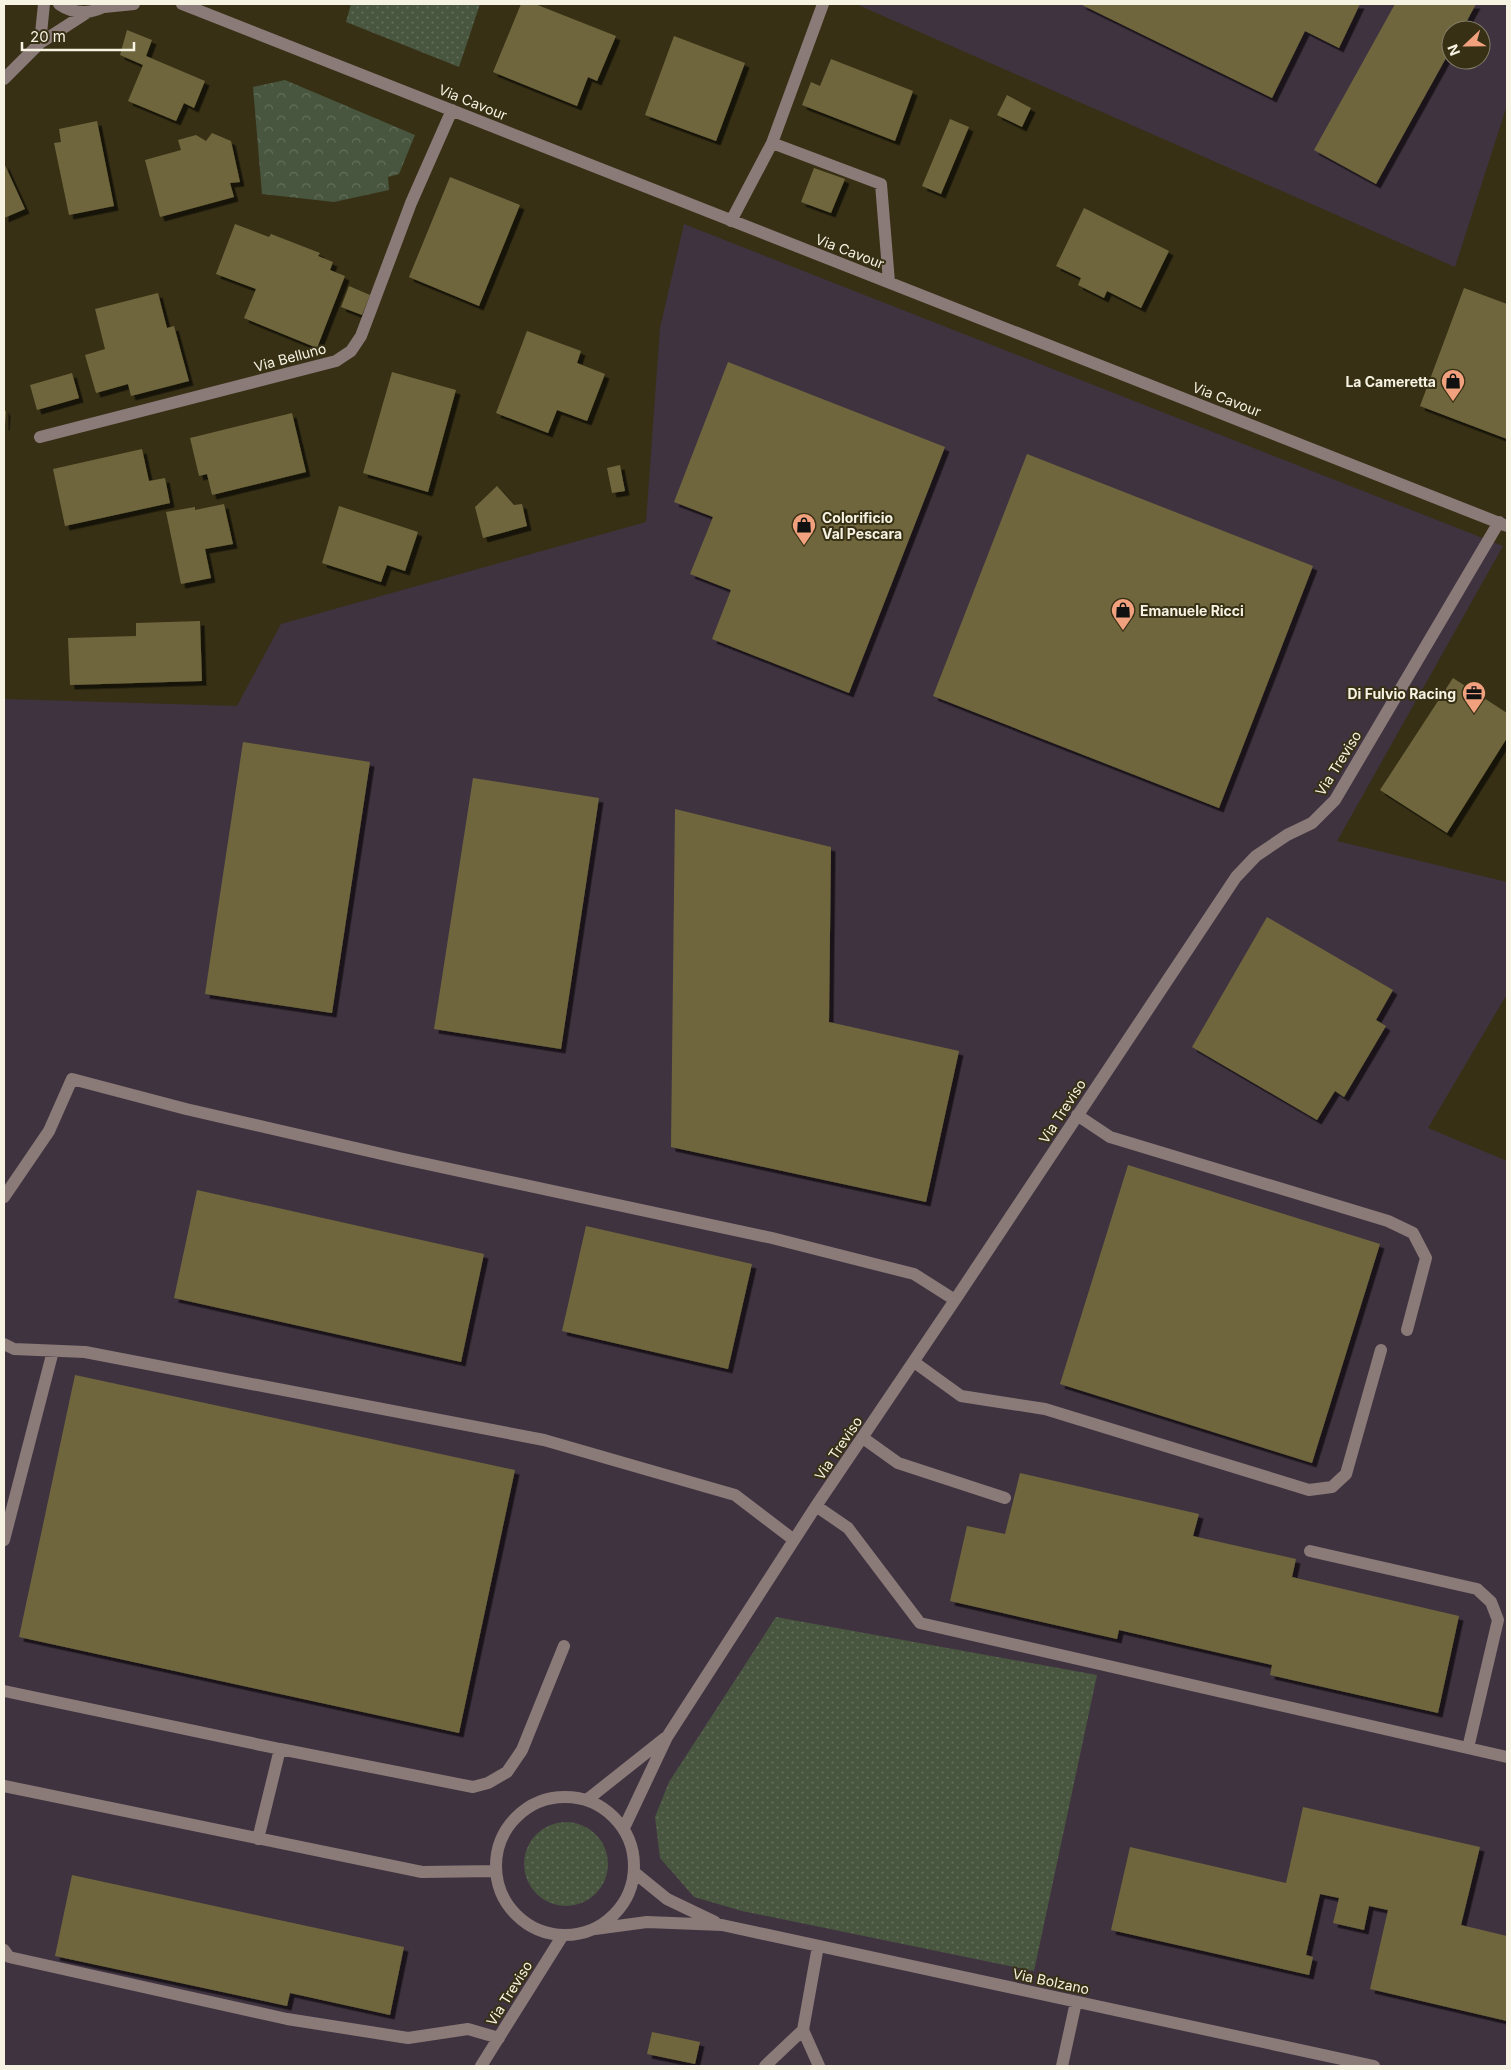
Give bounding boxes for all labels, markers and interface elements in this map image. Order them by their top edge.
scale bar [22,20,135,52]
north arrow [1441,20,1491,70]
text: 20 m [30,27,66,46]
text: N [1444,42,1463,58]
street label: Via Cavour [436,81,510,123]
street label: Via Cavour [813,230,887,272]
street label: Via Belluno [252,339,328,375]
shop icon: La Cameretta [1440,368,1466,402]
place label: La Cameretta [1345,373,1436,390]
street label: Via Cavour [1190,378,1264,420]
place label: Colorificio Val Pescara [822,509,902,542]
shop icon: Colorificio Val Pescara [791,512,817,546]
shop icon: Emanuele Ricci [1110,597,1136,631]
place label: Emanuele Ricci [1140,602,1244,619]
office icon: Di Fulvio Racing [1461,680,1487,714]
place label: Di Fulvio Racing [1347,685,1456,702]
street label: Via Treviso [1311,728,1365,798]
street label: Via Treviso [1035,1076,1089,1146]
street label: Via Treviso [811,1413,865,1483]
street label: Via Treviso [482,1958,536,2028]
street label: Via Bolzano [1011,1965,1091,1997]

